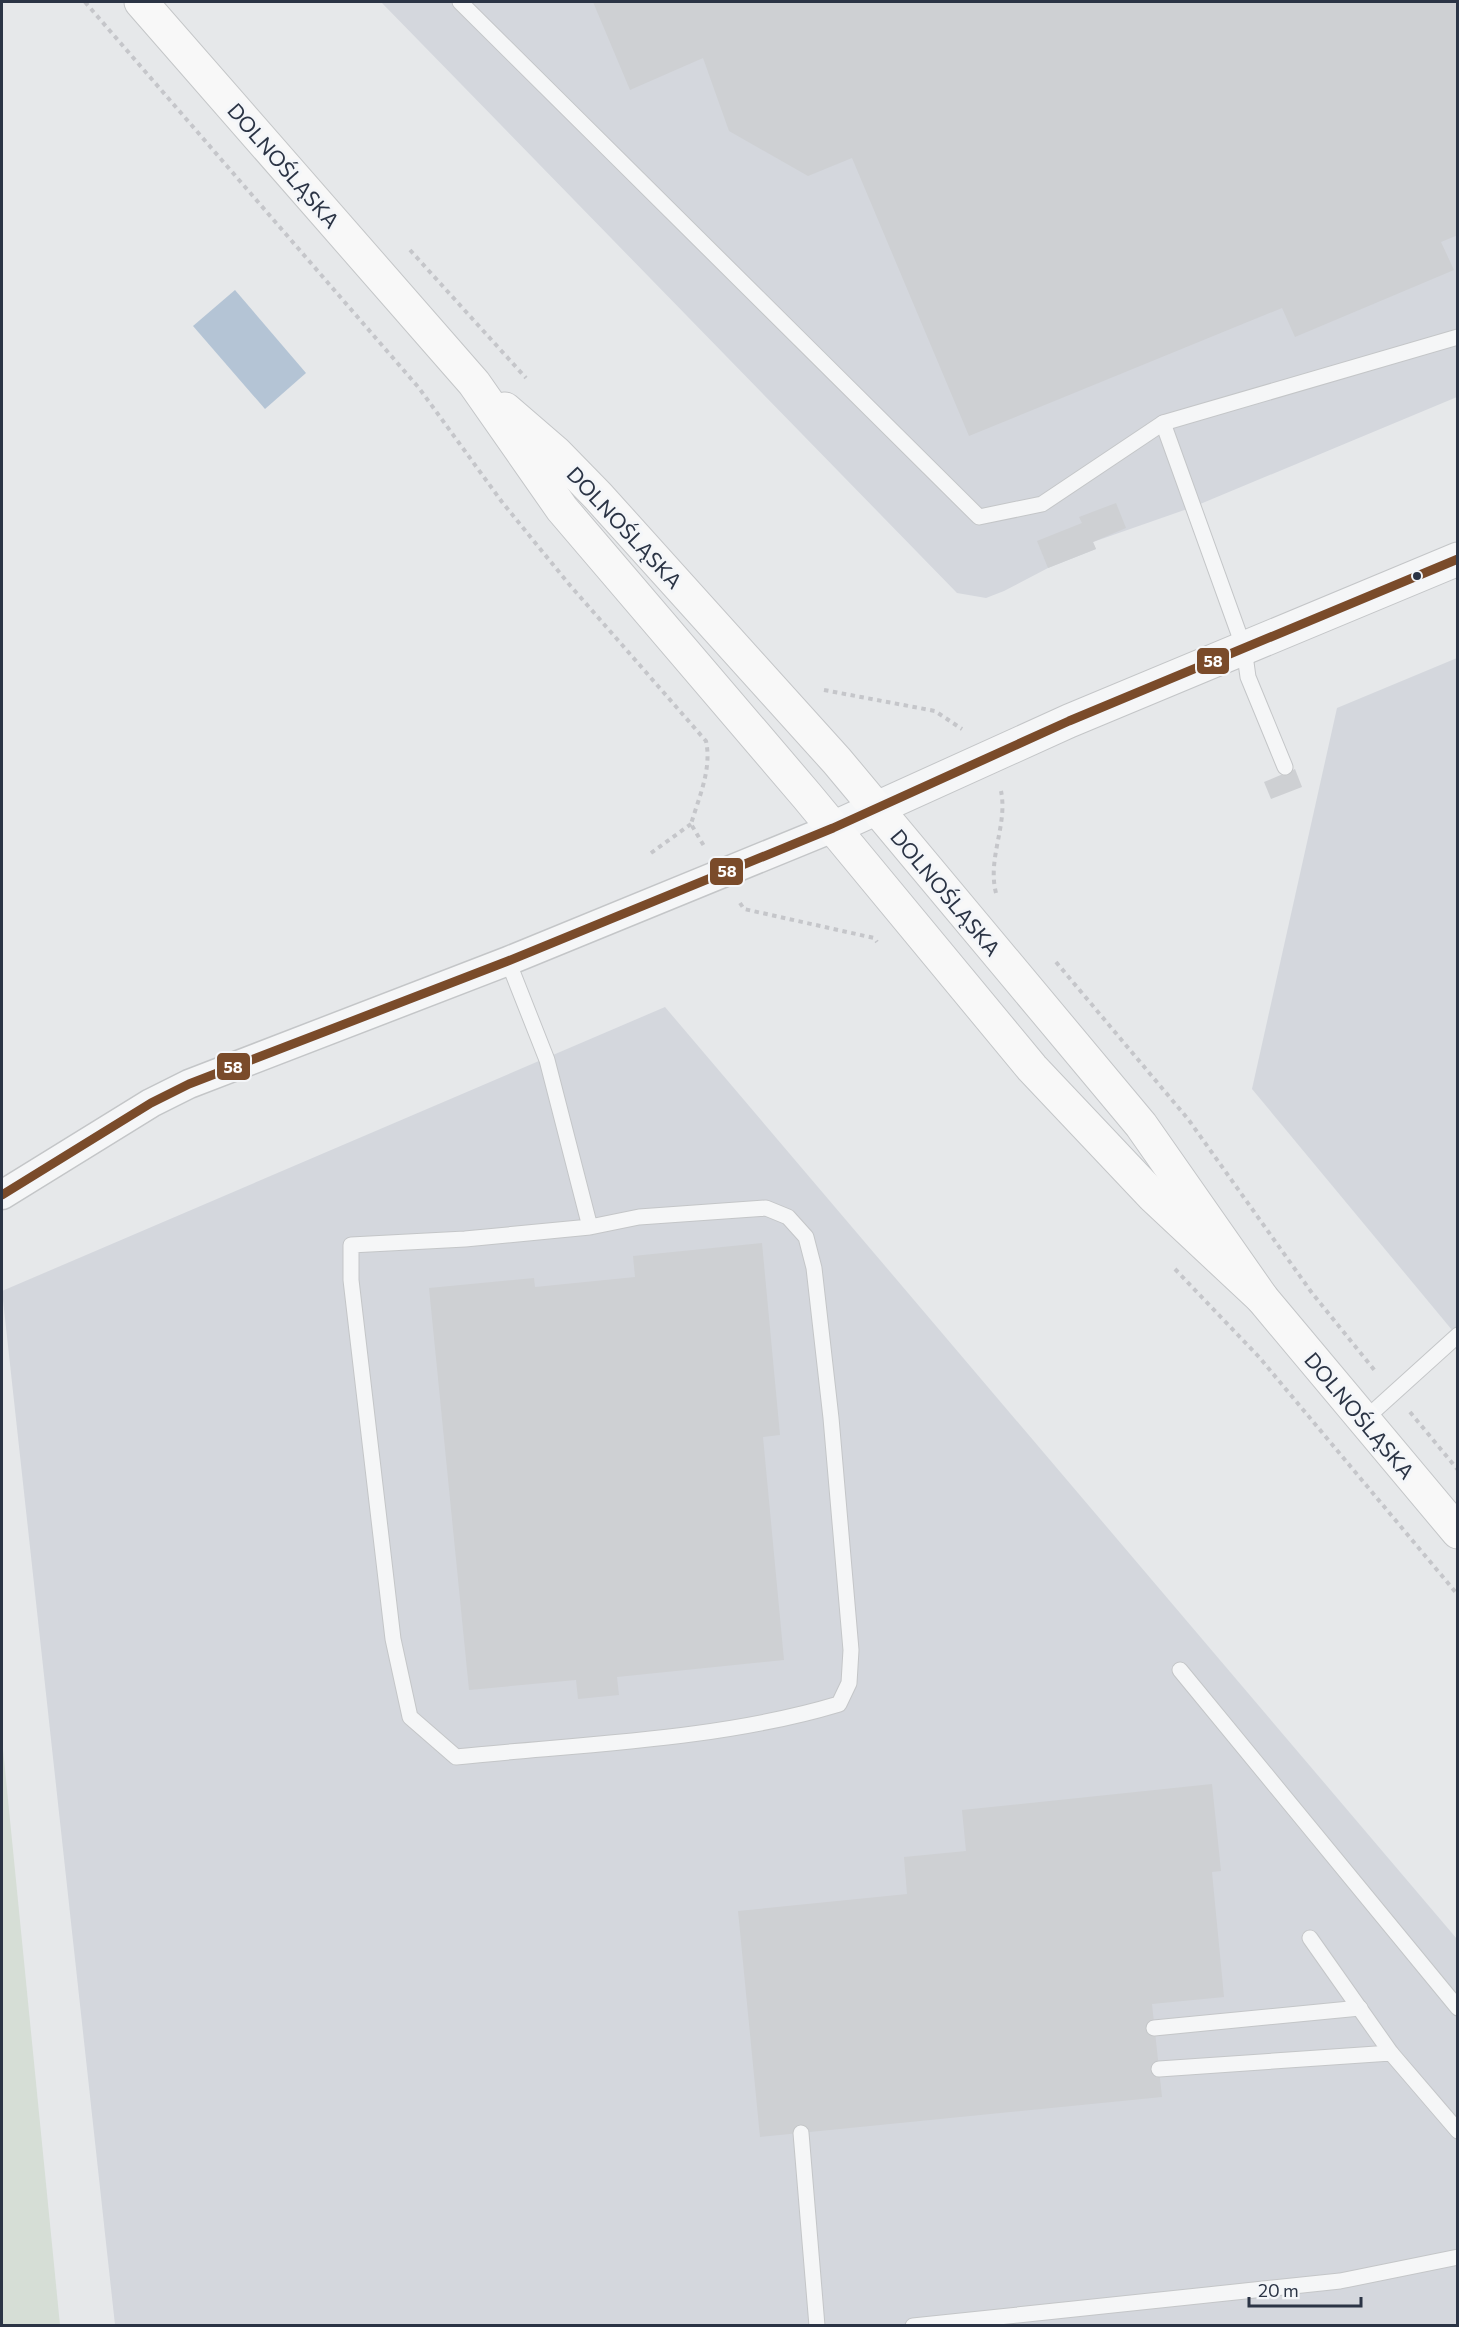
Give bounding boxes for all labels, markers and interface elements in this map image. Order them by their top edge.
street label: DOLNOŚLĄSKA [223,97,345,233]
street label: DOLNOŚLĄSKA [562,461,688,593]
unlabelled marker [1411,570,1423,582]
line badge: 58 [1196,647,1230,675]
text: 58 [1203,651,1223,670]
street label: DOLNOŚLĄSKA [886,824,1006,960]
line badge: 58 [709,857,744,886]
text: 58 [717,861,737,880]
line badge: 58 [216,1052,251,1081]
text: 58 [223,1057,243,1076]
street label: DOLNOŚLĄSKA [1300,1347,1420,1483]
scale bar [1249,2270,1362,2308]
text: 20 m [1258,2279,1299,2301]

